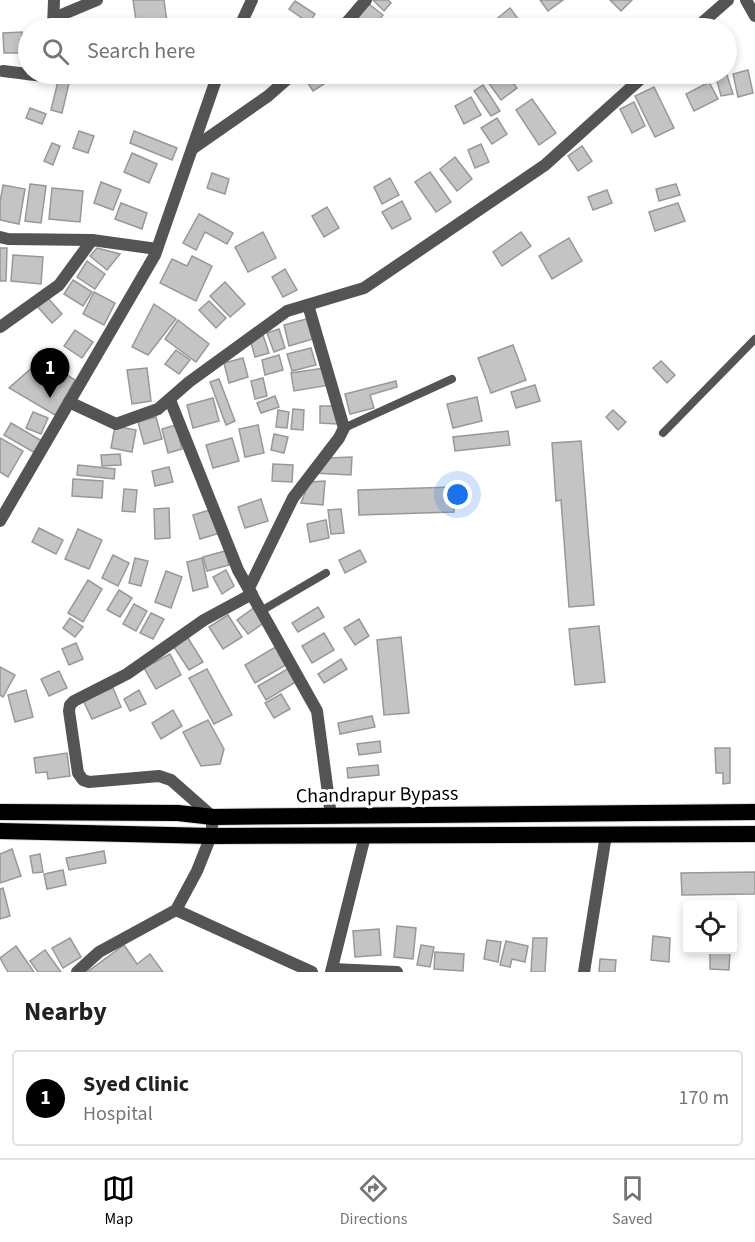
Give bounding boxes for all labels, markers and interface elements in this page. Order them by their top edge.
search box [18,18,737,84]
icon: search [39,35,72,68]
text: Search here [87,35,195,67]
pin: 1 [31,348,70,398]
your location [443,480,472,509]
street label: Chandrapur Bypass [296,780,458,810]
map controls [683,900,737,954]
button: locate [683,900,737,954]
text: Nearby [24,993,107,1030]
text: Syed Clinic [83,1068,189,1100]
text: 1 [40,1084,51,1112]
text: 170 m [679,1084,729,1112]
text: Hospital [83,1100,153,1128]
tab: Map [102,1172,135,1230]
tab: Directions [340,1172,407,1230]
tab: Saved [612,1172,653,1230]

